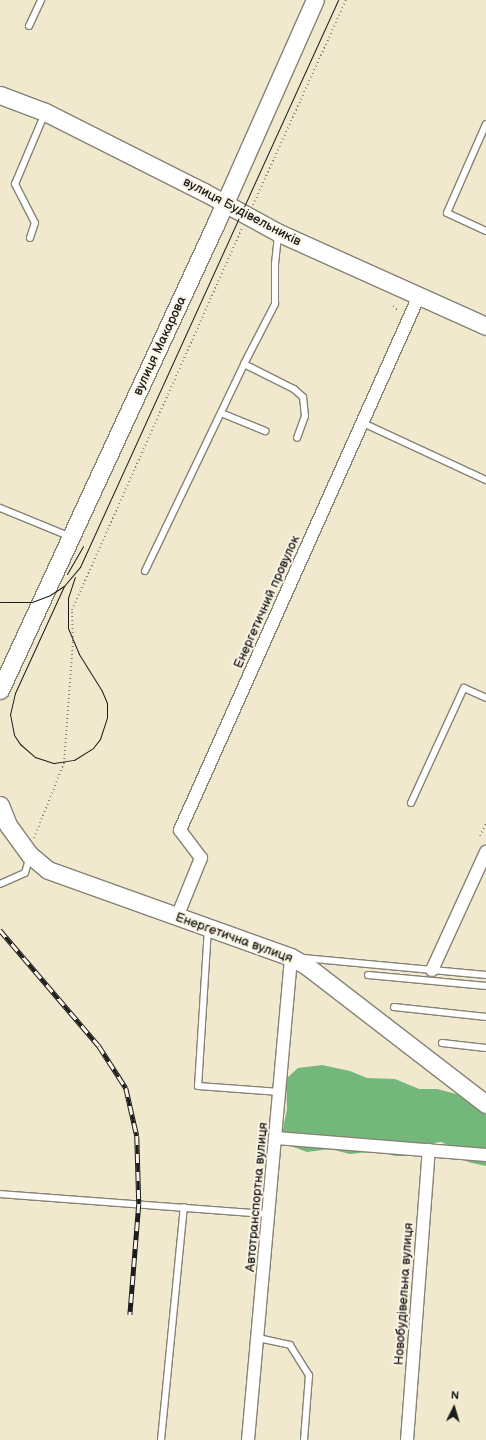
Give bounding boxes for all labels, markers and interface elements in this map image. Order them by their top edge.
street label: вулиця Будівельників [180,174,304,250]
street label: вулиця Макарова [130,294,190,398]
street label: Енергетичний провулок [231,533,303,671]
street label: Енергетична вулиця [173,910,295,966]
street label: Автотранспортна вулиця [243,1122,271,1272]
street label: Новобудівельна вулиця [391,1222,417,1366]
north arrow [434,1388,474,1428]
text: N [450,1389,460,1402]

